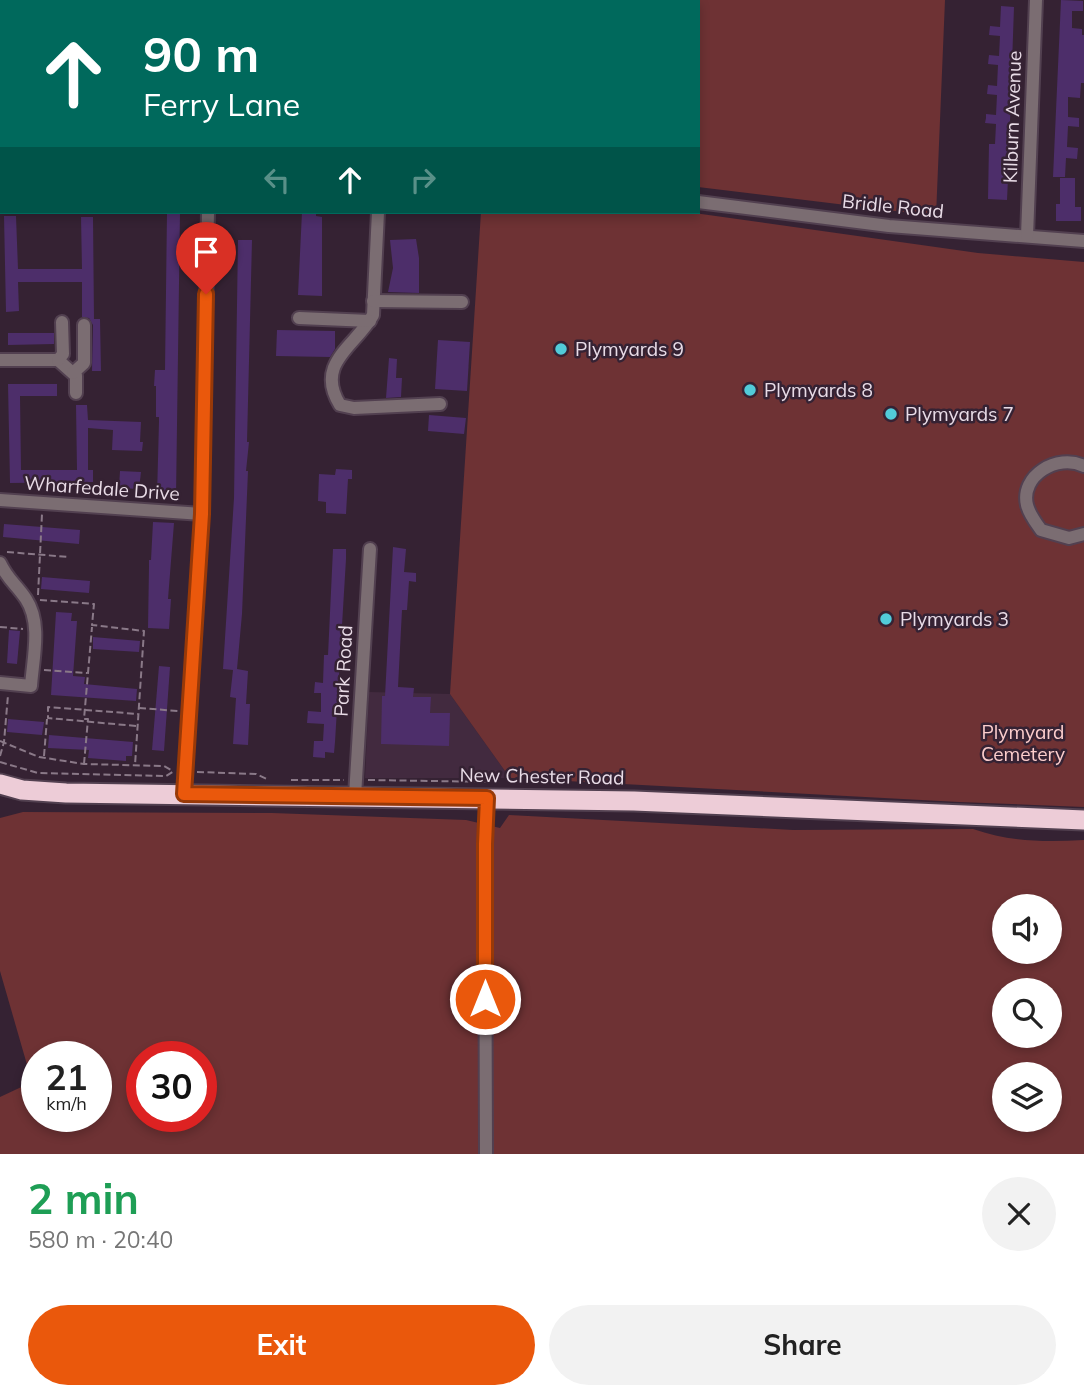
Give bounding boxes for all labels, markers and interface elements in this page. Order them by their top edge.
text: 90 m [143,23,259,84]
icon: ahead [28,28,119,119]
street label: Kilburn Avenue [998,50,1026,184]
text: Ferry Lane [143,84,300,124]
icon: left [258,161,296,199]
icon: ahead [331,161,369,199]
icon: right [404,161,442,199]
street label: Bridle Road [841,189,945,223]
pin [176,222,236,294]
icon: arrive [187,233,225,271]
place label: Plymyards 9 [575,337,684,361]
marker: Plymyards 9 [553,341,569,357]
place label: Plymyards 8 [764,378,873,402]
marker: Plymyards 8 [742,382,758,398]
place label: Plymyards 7 [905,402,1014,426]
marker: Plymyards 7 [883,406,899,422]
street label: Wharfedale Drive [23,471,181,505]
place label: Plymyards 3 [900,607,1009,631]
marker: Plymyards 3 [878,611,894,627]
street label: Park Road [329,625,357,717]
park label: Plymyard Cemetery [981,720,1065,766]
street label: New Chester Road [459,763,625,789]
map controls [992,894,1062,1132]
button: sound [992,894,1062,964]
position arrow [448,962,522,1036]
button: search [992,978,1062,1048]
speed limit sign: 30 [126,1041,217,1132]
text: 21 [45,1055,88,1099]
button: layers [992,1062,1062,1132]
text: km/h [46,1092,87,1115]
text: 2 min [28,1172,139,1225]
button: close [982,1177,1056,1251]
text: 580 m · 20:40 [28,1225,173,1254]
button: Exit [28,1305,535,1385]
button: Share [549,1305,1056,1385]

